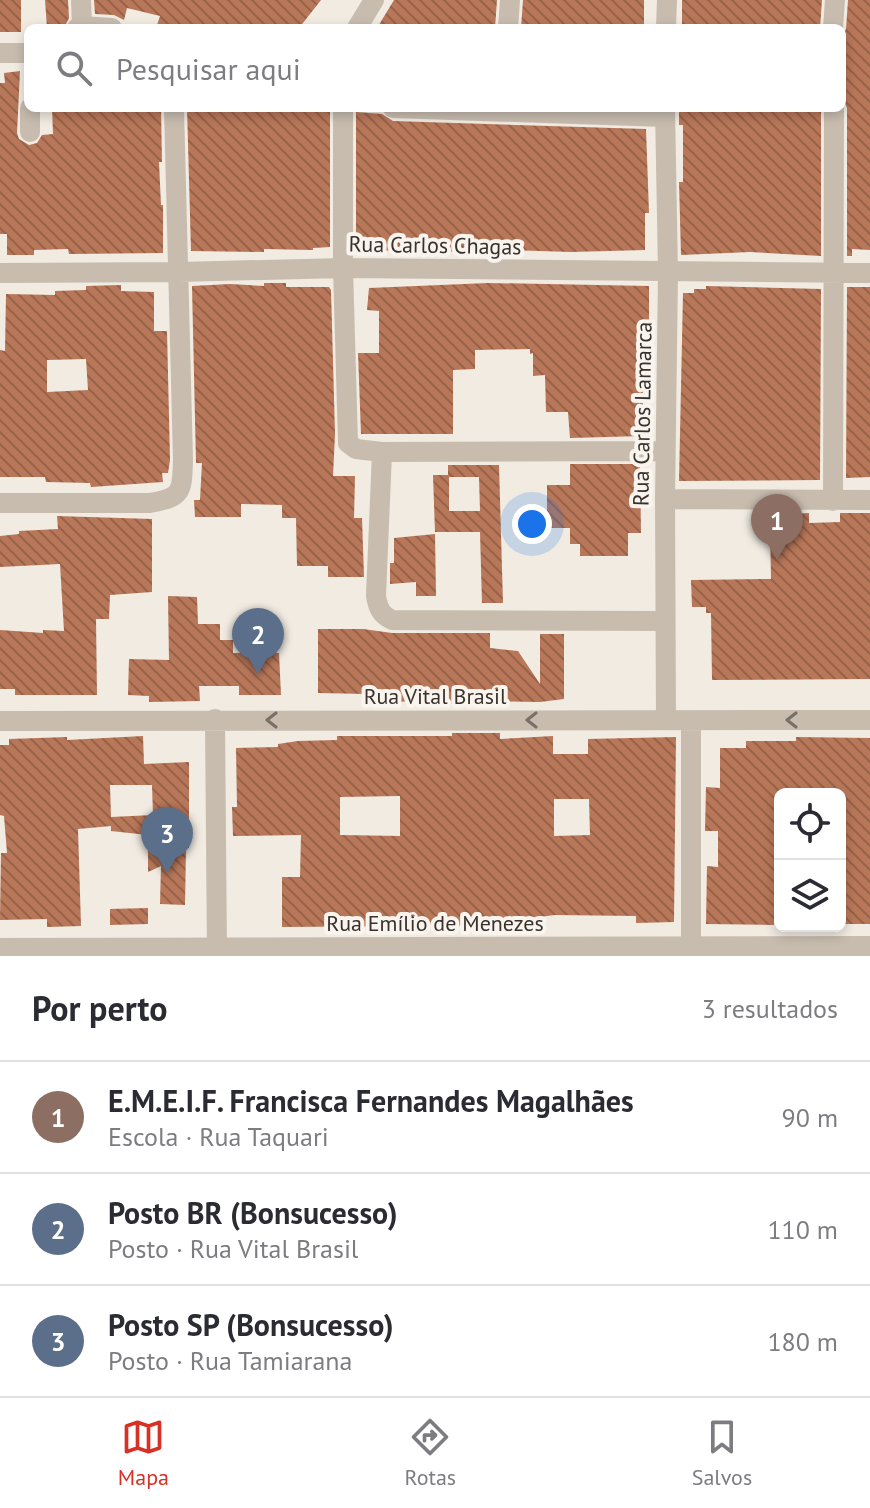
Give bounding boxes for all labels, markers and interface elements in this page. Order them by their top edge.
search box [24,24,846,112]
icon: search [52,46,96,90]
text: Pesquisar aqui [116,49,301,88]
street label: Rua Carlos Chagas [348,229,522,261]
street label: Rua Carlos Lamarca [626,322,658,506]
pin: 1 [751,494,803,560]
your location [512,504,552,544]
pin: 2 [232,608,284,674]
street label: Rua Vital Brasil [364,682,507,710]
one-way arrow [265,711,278,729]
one-way arrow [525,711,538,729]
one-way arrow [785,711,798,729]
map controls [774,788,846,932]
button: locate [774,788,846,860]
pin: 3 [141,807,193,873]
button: layers [774,860,846,932]
street label: Rua Emílio de Menezes [326,909,544,937]
text: Por perto [32,986,168,1030]
text: 3 resultados [702,992,838,1025]
text: E.M.E.I.F. Francisca Fernandes Magalhães [108,1081,634,1120]
text: 1 [51,1101,65,1134]
text: 90 m [782,1101,838,1134]
text: Escola · Rua Taquari [108,1120,329,1153]
text: Posto BR (Bonsucesso) [108,1193,398,1232]
text: 2 [51,1213,65,1246]
text: 110 m [767,1213,838,1246]
text: Posto · Rua Vital Brasil [108,1232,358,1265]
text: Posto SP (Bonsucesso) [108,1305,394,1344]
text: 3 [51,1325,65,1358]
text: 180 m [767,1325,838,1358]
text: Posto · Rua Tamiarana [108,1344,352,1377]
tab: Mapa [118,1415,169,1491]
tab: Rotas [405,1415,456,1491]
tab: Salvos [692,1415,752,1491]

